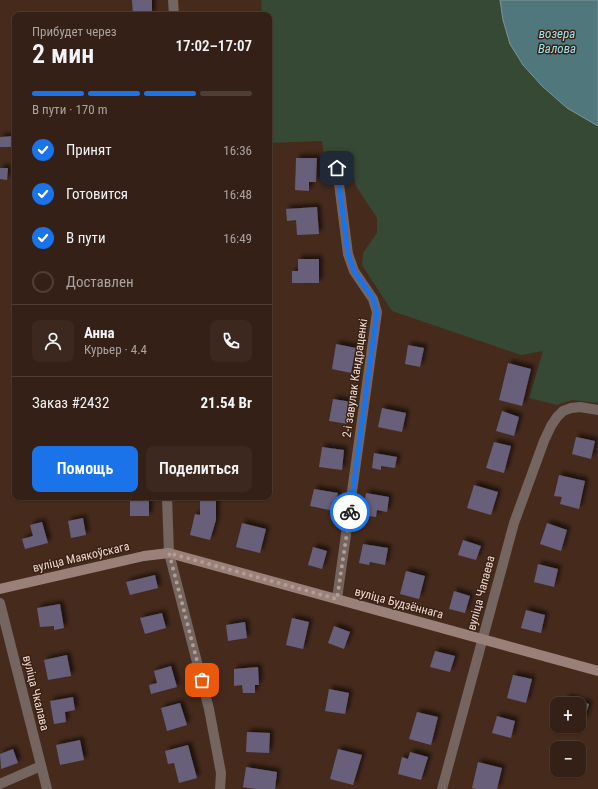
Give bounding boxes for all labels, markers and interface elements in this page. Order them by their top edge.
text: Прибудет через [32,24,117,39]
water label: возера Валова [538,26,576,56]
text: 17:02–17:07 [175,37,252,55]
text: 2 мин [32,39,94,69]
text: В пути · 170 m [32,102,107,117]
icon: check [32,139,54,161]
text: Принят [66,141,112,159]
text: 16:36 [223,143,252,158]
pin [320,151,354,185]
icon: home [326,157,348,179]
icon: check [32,183,54,205]
text: Готовится [66,185,128,203]
text: 16:48 [223,187,252,202]
icon: check [32,227,54,249]
text: В пути [66,229,106,247]
text: 16:49 [223,231,252,246]
text: Доставлен [66,273,134,291]
street label: 2-і завулак Кандраценкі [340,318,370,438]
button: person [32,320,74,362]
button: phone [210,320,252,362]
text: Анна [84,324,115,342]
text: Курьер · 4.4 [84,342,147,357]
text: Заказ #2432 [32,394,109,412]
text: 21.54 Br [200,394,252,412]
button: Помощь [32,446,138,492]
button: Поделиться [146,446,252,492]
courier [330,492,370,532]
icon: bike [339,501,361,523]
street label: вуліца Маякоўскага [31,539,131,575]
street label: вуліца Чапаева [464,554,498,632]
street label: вуліца Будзённага [353,584,445,622]
street label: вуліца Чкалава [20,654,52,732]
pin [185,663,219,697]
icon: bag [191,669,213,691]
map controls [550,697,586,777]
button: + [550,697,586,733]
button: − [550,741,586,777]

